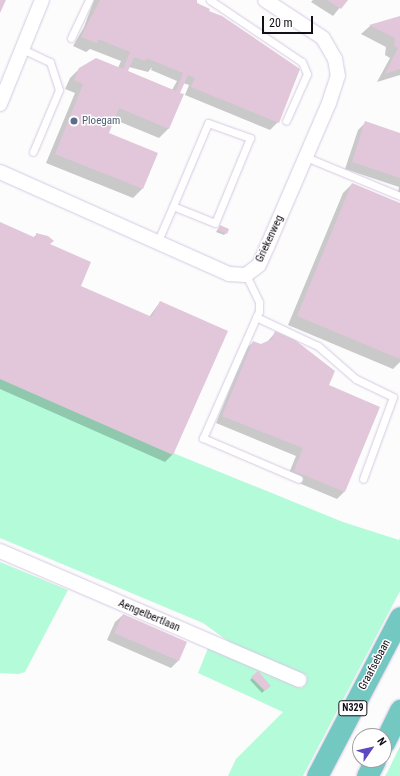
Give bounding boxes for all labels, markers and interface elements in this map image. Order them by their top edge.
scale bar [264,8,315,34]
text: 20 m [269,16,293,30]
place label: Ploegam [82,114,120,128]
marker: Ploegam [69,116,79,126]
street label: Griekenweg [253,213,287,265]
street label: Aengelbertlaan [116,597,182,635]
street label: Graafsebaan [356,638,394,692]
road number: N329 [338,700,368,716]
north arrow [352,728,392,768]
text: N [374,735,389,748]

